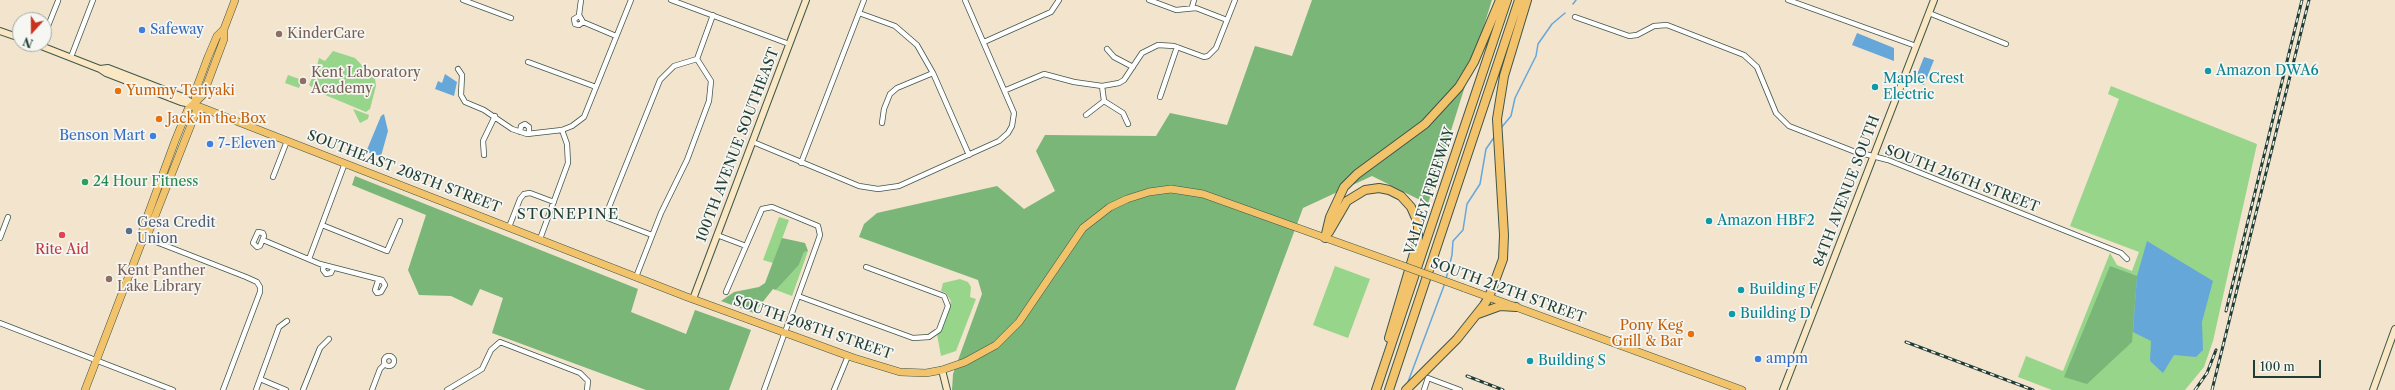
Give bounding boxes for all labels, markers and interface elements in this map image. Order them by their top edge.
north arrow [12,12,52,52]
place label: Safeway [150,22,204,38]
marker: Safeway [137,25,147,35]
place label: KinderCare [287,26,365,42]
marker: KinderCare [274,29,284,39]
text: N [21,34,35,51]
street label: 100TH AVENUE SOUTHEAST [693,46,783,244]
place label: Amazon DWA6 [2216,63,2319,79]
place label: Kent Laboratory Academy [311,65,421,98]
marker: Amazon DWA6 [2203,66,2213,76]
place label: Maple Crest Electric [1883,71,1964,104]
marker: Kent Laboratory Academy [298,76,308,86]
marker: Maple Crest Electric [1870,82,1880,92]
place label: Yummy Teriyaki [126,83,235,99]
marker: Yummy Teriyaki [113,86,123,96]
place label: Jack in the Box [167,111,266,127]
street label: 84TH AVENUE SOUTH [1810,113,1884,269]
marker: Jack in the Box [154,114,164,124]
street label: VALLEY FREEWAY [1401,125,1459,257]
street label: SOUTHEAST 208TH STREET [305,127,503,217]
place label: Benson Mart [59,128,145,144]
marker: Benson Mart [148,131,158,141]
place label: 7-Eleven [218,136,276,152]
marker: 7-Eleven [205,139,215,149]
street label: SOUTH 216TH STREET [1883,142,2041,216]
place label: 24 Hour Fitness [93,174,198,190]
marker: 24 Hour Fitness [80,177,90,187]
district label: STONEPINE [517,206,619,224]
place label: Amazon HBF2 [1717,213,1815,229]
place label: Gesa Credit Union [137,215,215,248]
marker: Amazon HBF2 [1704,216,1714,226]
marker: Gesa Credit Union [124,226,134,236]
marker: Rite Aid [57,230,67,240]
place label: Rite Aid [35,242,89,258]
street label: SOUTH 212TH STREET [1428,255,1588,327]
place label: Kent Panther Lake Library [117,263,205,296]
marker: Kent Panther Lake Library [104,274,114,284]
place label: Building F [1749,282,1818,298]
marker: Building F [1736,285,1746,295]
street label: SOUTH 208TH STREET [731,293,895,363]
place label: Building D [1740,306,1811,322]
marker: Building D [1727,309,1737,319]
place label: Pony Keg Grill & Bar [1611,318,1683,350]
marker: Pony Keg Grill & Bar [1686,329,1696,339]
place label: ampm [1766,351,1808,367]
scale bar [2255,352,2323,378]
place label: Building S [1538,353,1606,369]
marker: ampm [1753,354,1763,364]
marker: Building S [1525,356,1535,366]
text: 100 m [2260,359,2295,374]

